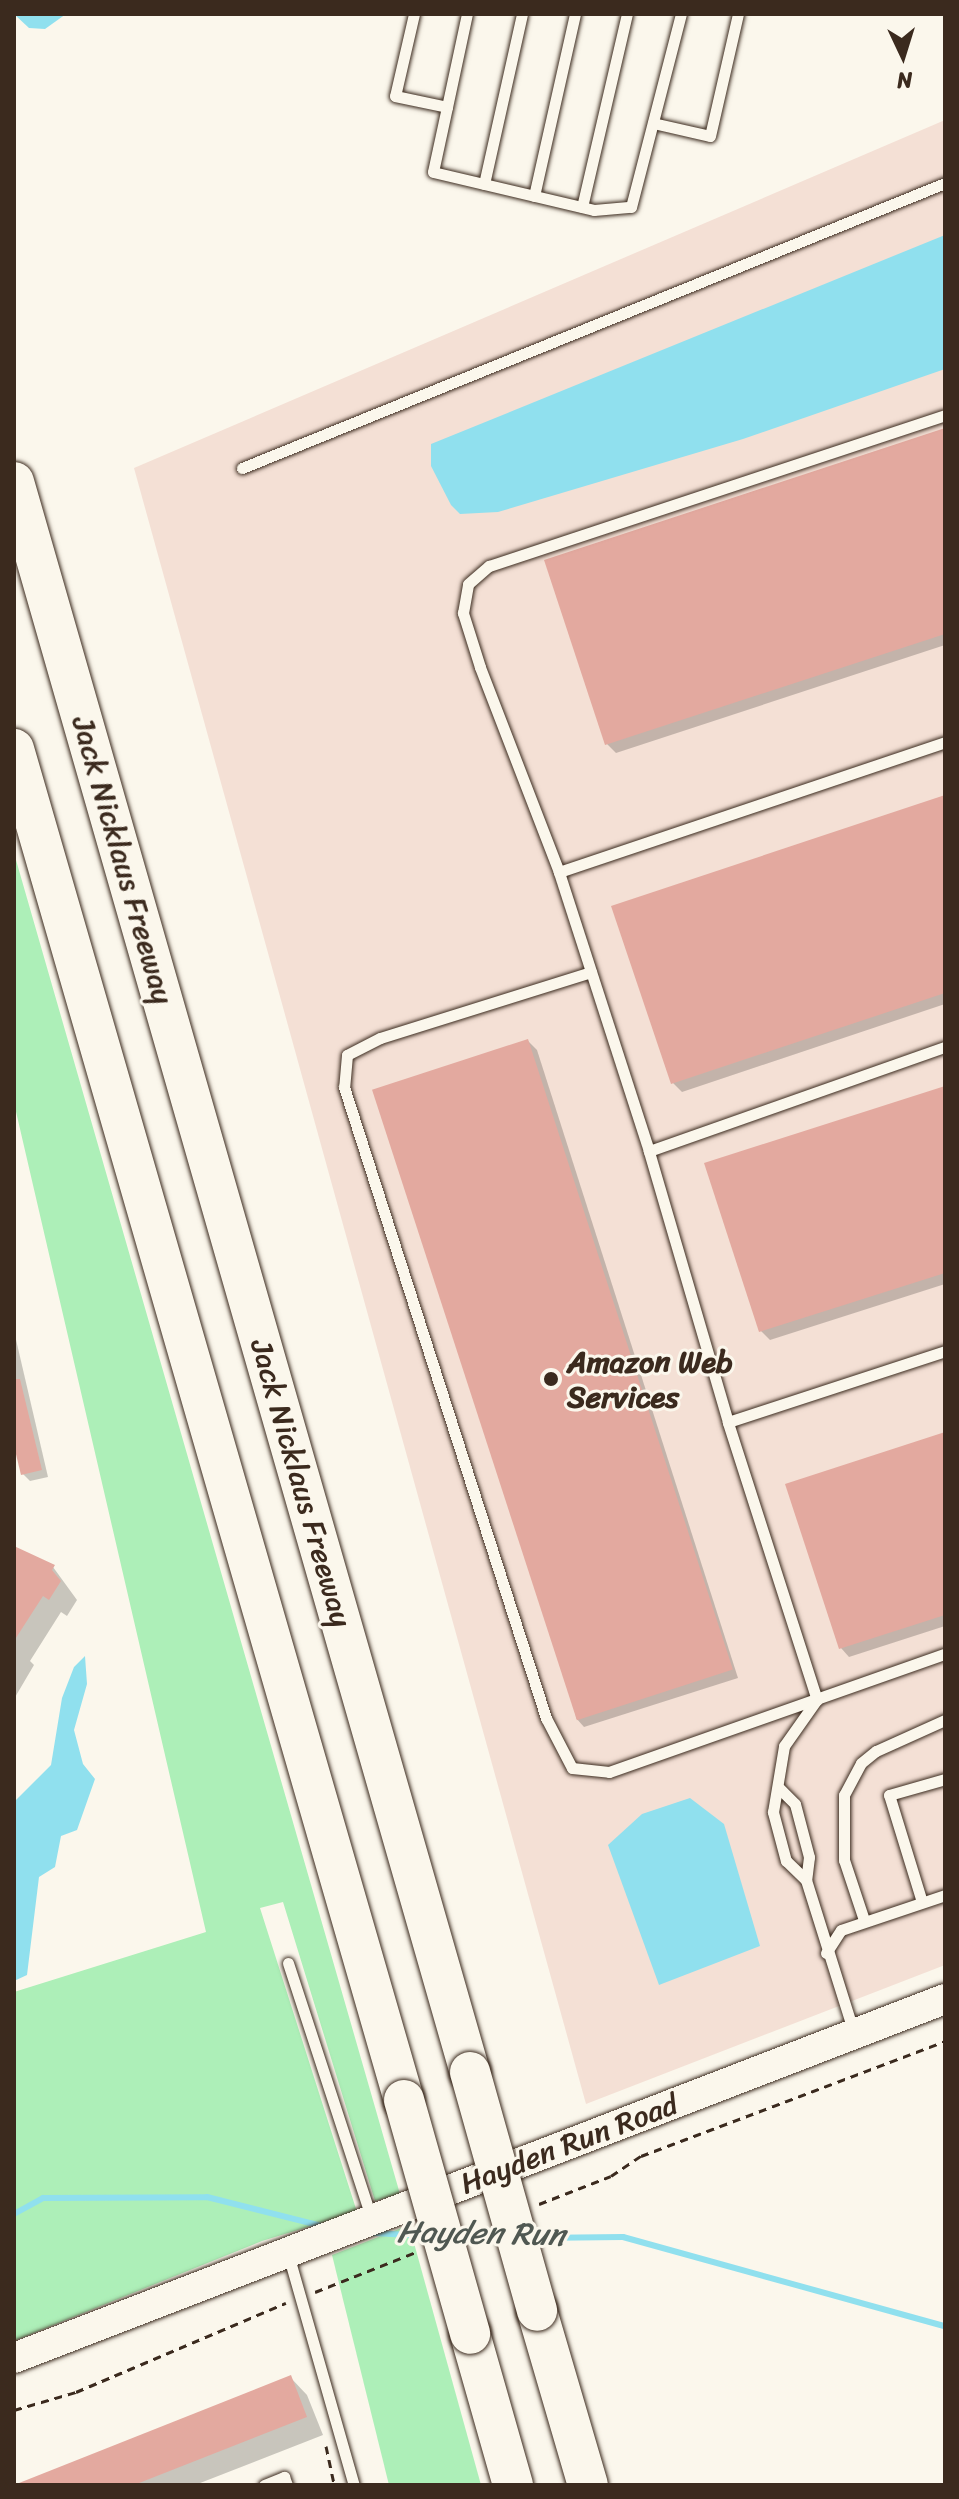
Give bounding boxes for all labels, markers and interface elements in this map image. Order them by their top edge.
north arrow [863,16,943,96]
text: N [896,60,914,100]
street label: Jack Nicklaus Freeway [64,711,182,1009]
street label: Jack Nicklaus Freeway [242,1334,360,1632]
place label: Amazon Web Services [567,1344,733,1414]
marker: Amazon Web Services [542,1370,560,1388]
street label: Hayden Run Road [455,2086,683,2202]
water label: Hayden Run [397,2213,565,2255]

